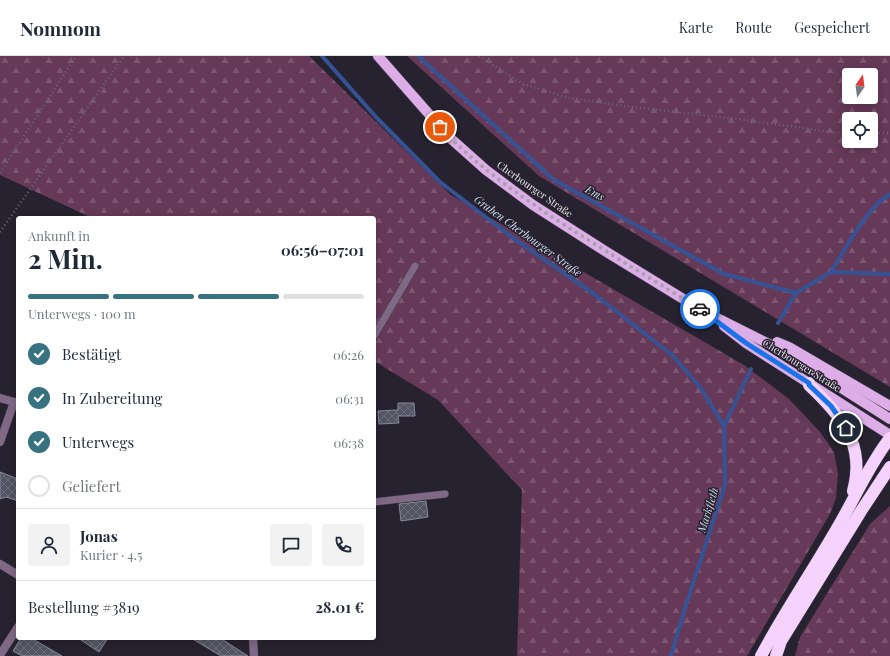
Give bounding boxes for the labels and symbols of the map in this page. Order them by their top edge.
north arrow [842,68,878,104]
pin [423,110,457,144]
street label: Cherbourger Straße [494,158,576,220]
water label: Ems [582,181,608,204]
water label: Graben Cherbourger Straße [471,191,585,280]
courier [680,289,720,329]
street label: Cherbourger Straße [760,335,844,395]
pin [829,411,863,445]
water label: Markfleth [693,486,721,535]

